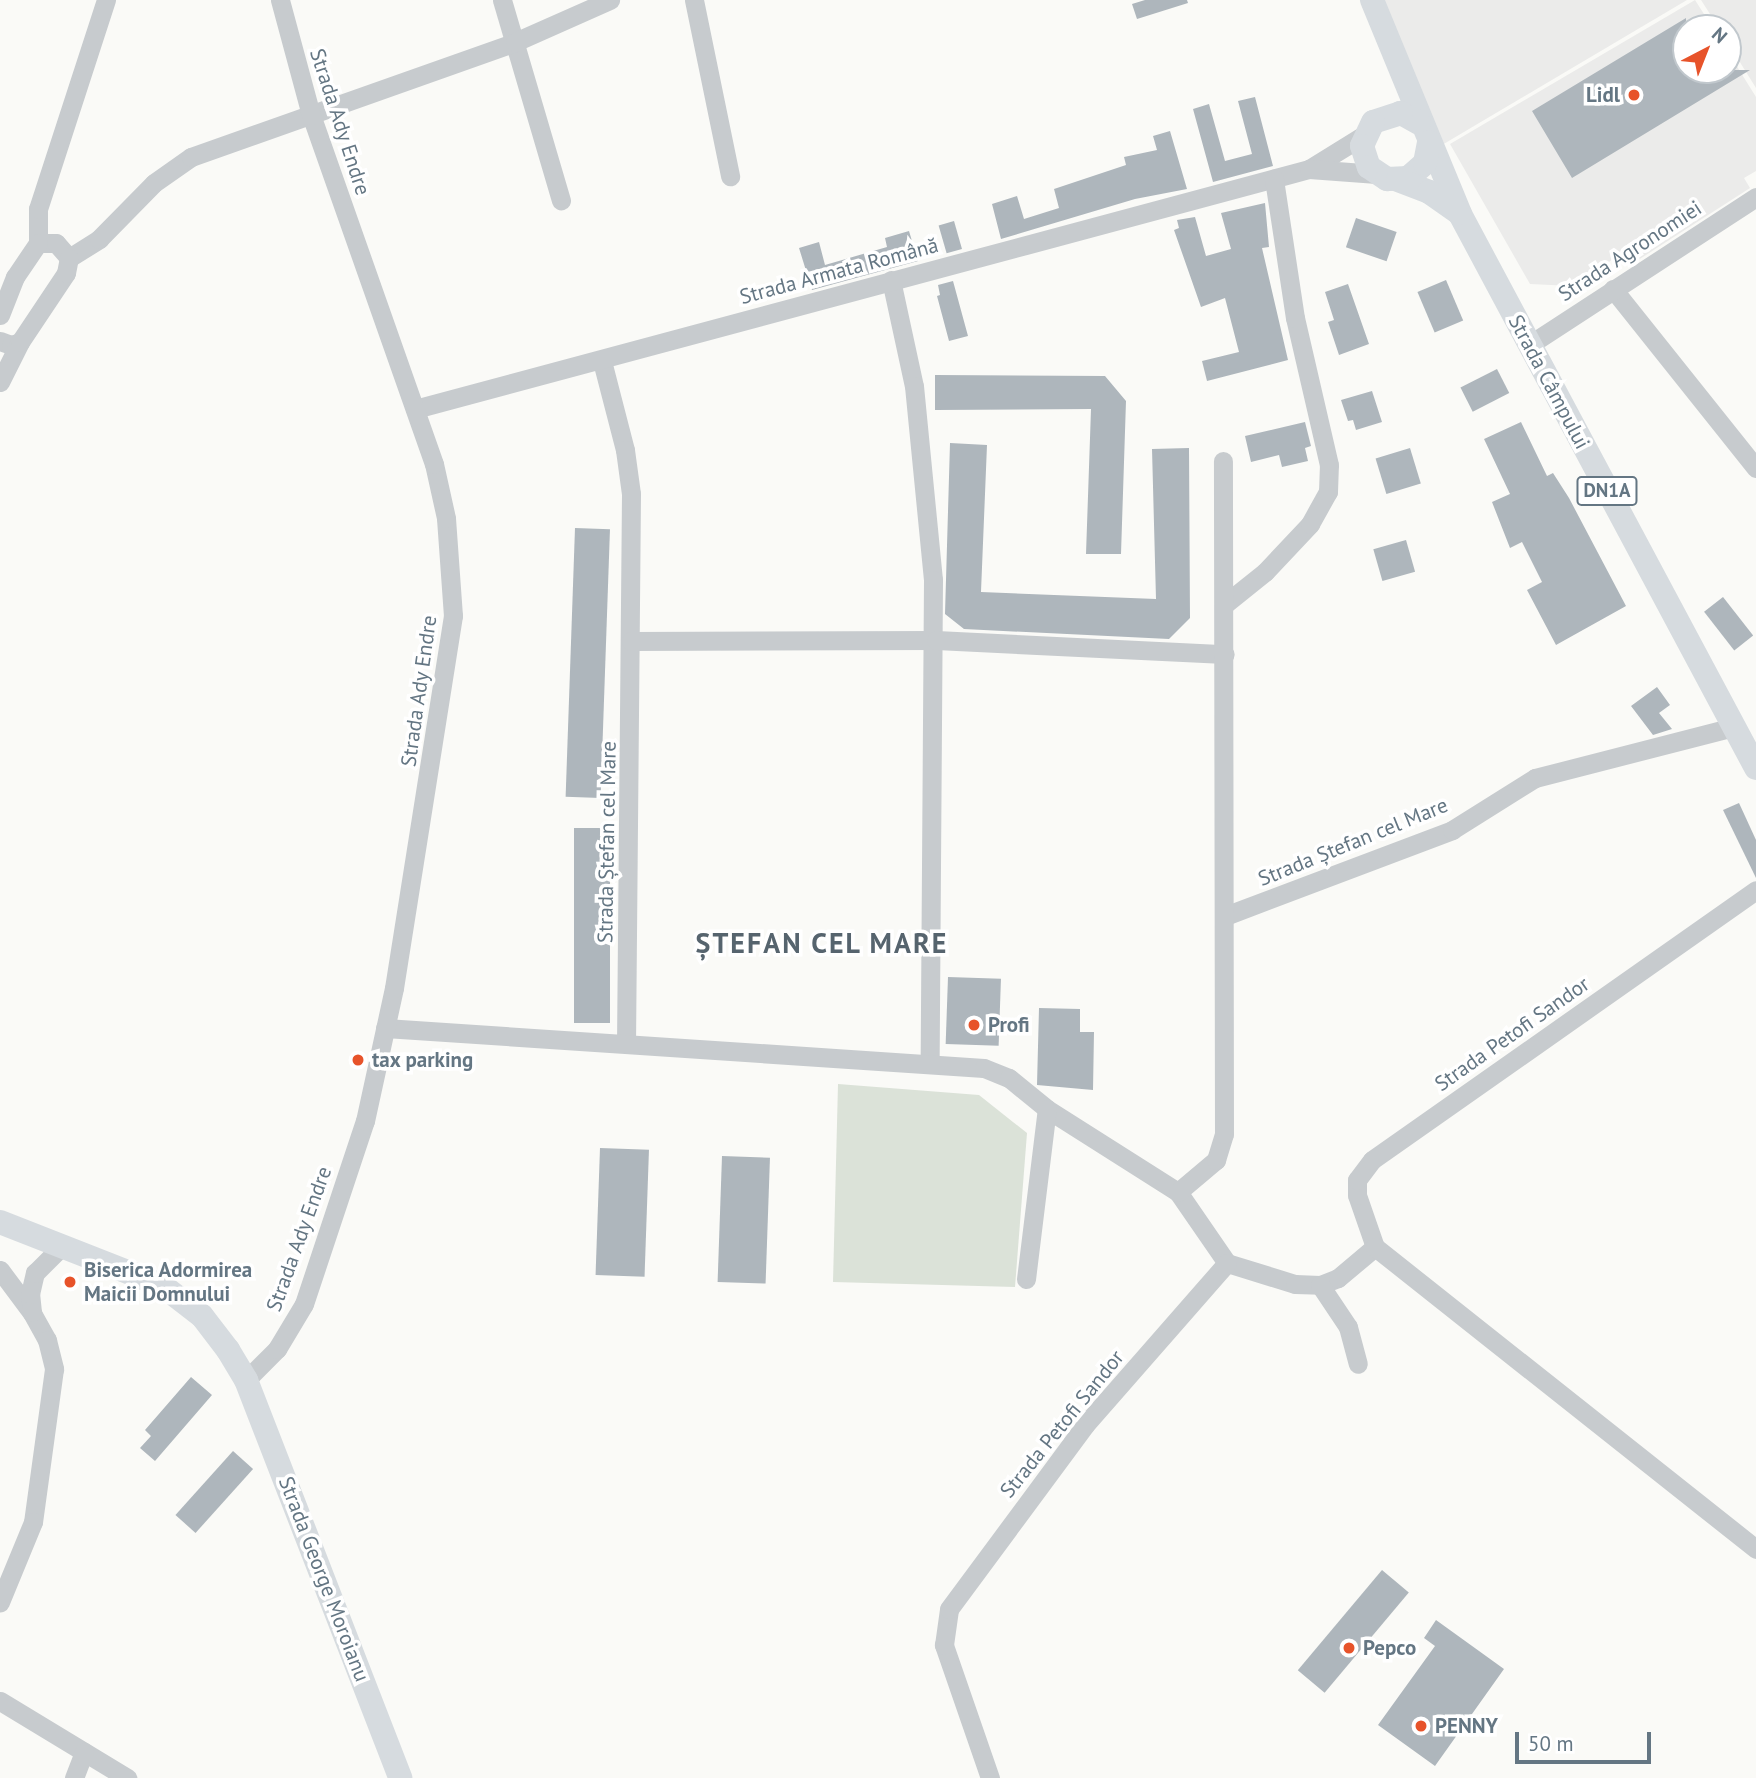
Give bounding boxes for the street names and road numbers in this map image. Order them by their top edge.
street label: Strada Ady Endre [304,45,376,199]
street label: Strada Agronomiei [1553,195,1707,307]
street label: Strada Armata Română [737,232,941,310]
street label: Strada Câmpului [1503,311,1595,453]
road number: DN1A [1576,476,1638,506]
street label: Strada Ady Endre [396,613,442,769]
street label: Strada Ștefan cel Mare [593,741,621,943]
street label: Strada Ștefan cel Mare [1254,792,1452,892]
street label: Strada Petofi Sandor [1430,971,1594,1097]
street label: Strada Ady Endre [261,1162,337,1316]
street label: Strada Petofi Sandor [995,1345,1129,1503]
street label: Strada George Moroianu [273,1473,375,1685]

